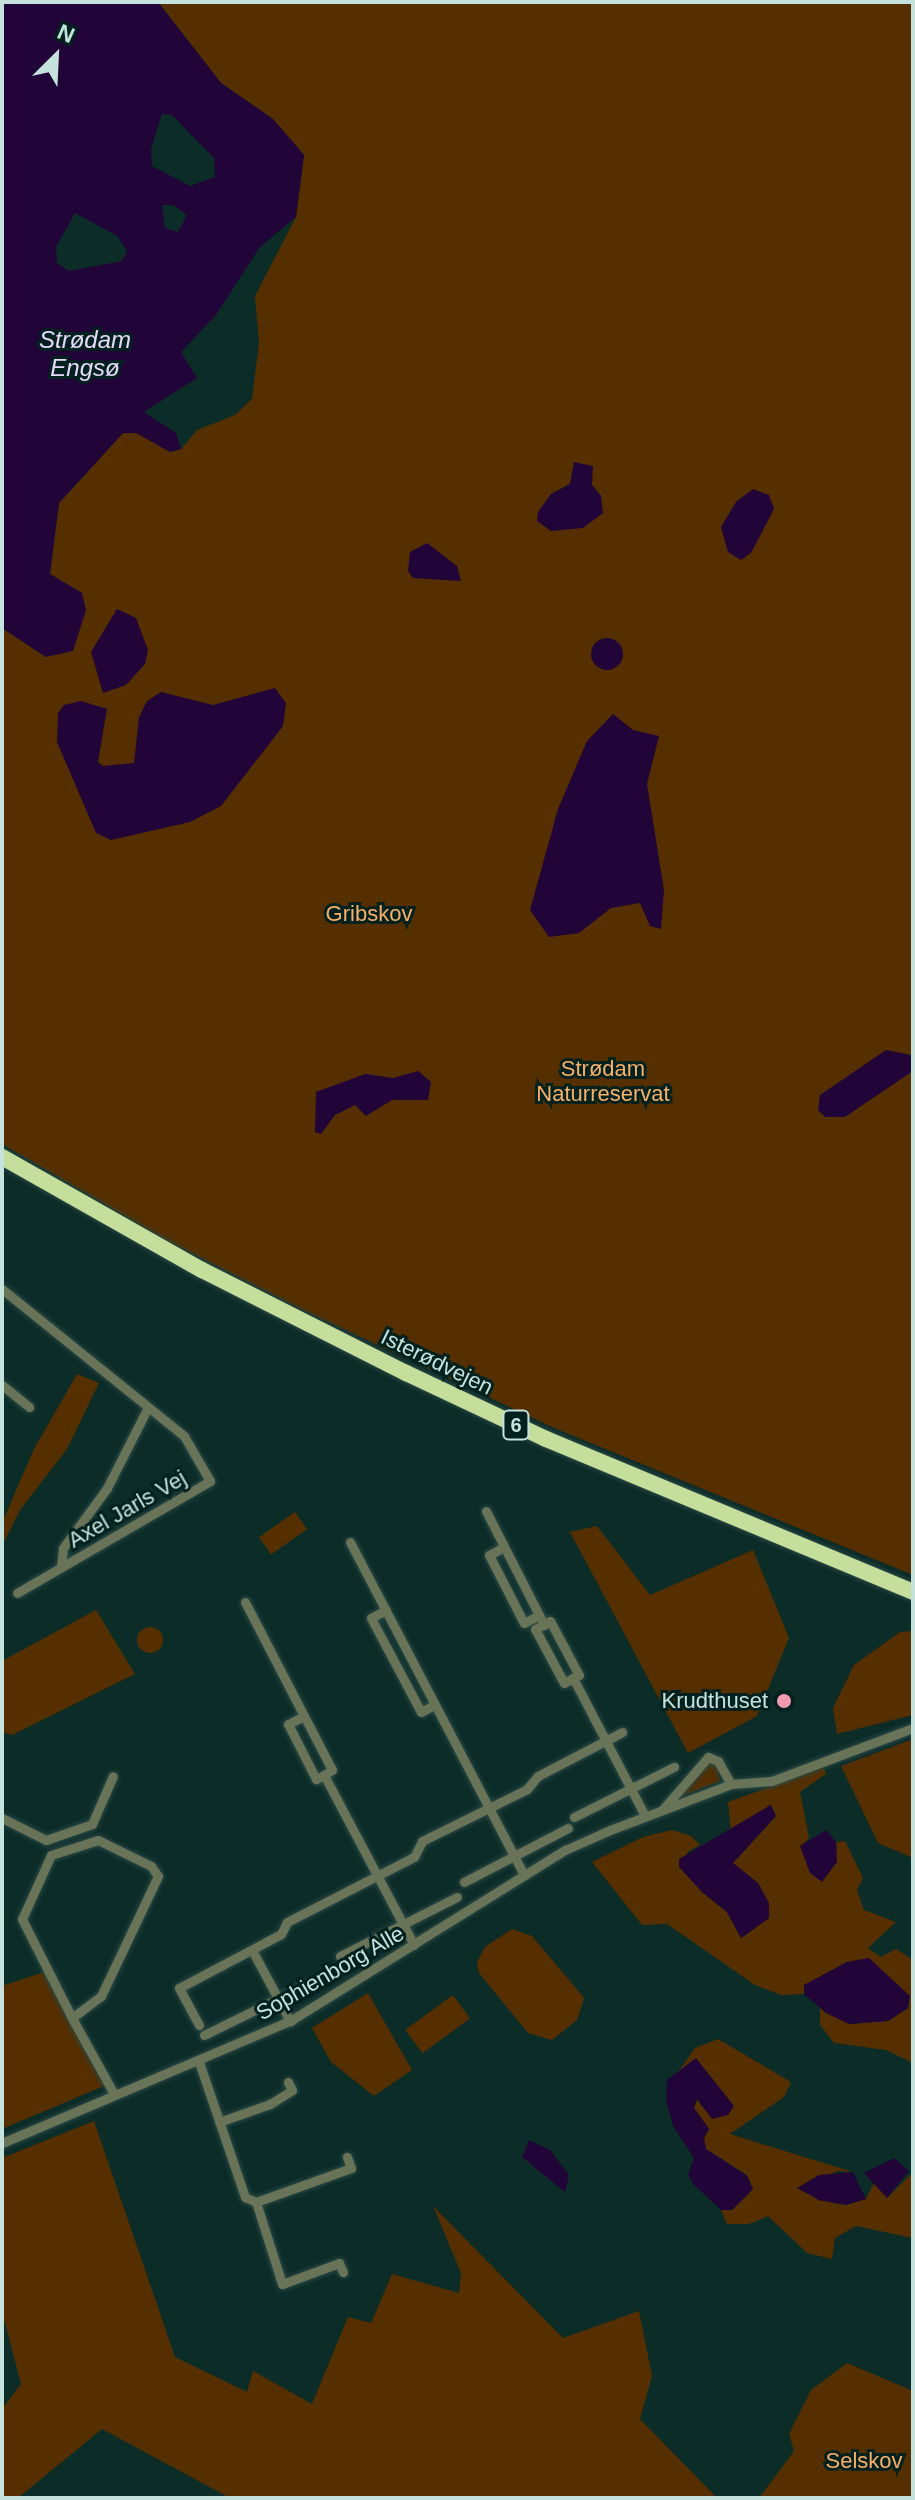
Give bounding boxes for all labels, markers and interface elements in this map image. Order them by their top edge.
north arrow [16,16,96,96]
text: N [54,19,78,48]
water label: Strødam Engsø [39,326,131,382]
park label: Gribskov [326,901,412,927]
park label: Strødam Naturreservat [536,1055,670,1106]
street label: Isterødvejen [377,1324,497,1400]
road number: 6 [502,1409,530,1441]
street label: Axel Jarls Vej [63,1465,191,1553]
place label: Krudthuset [662,1688,768,1714]
marker: Krudthuset [775,1692,793,1710]
street label: Sophienborg Alle [251,1920,409,2026]
park label: Selskov [825,2448,903,2474]

